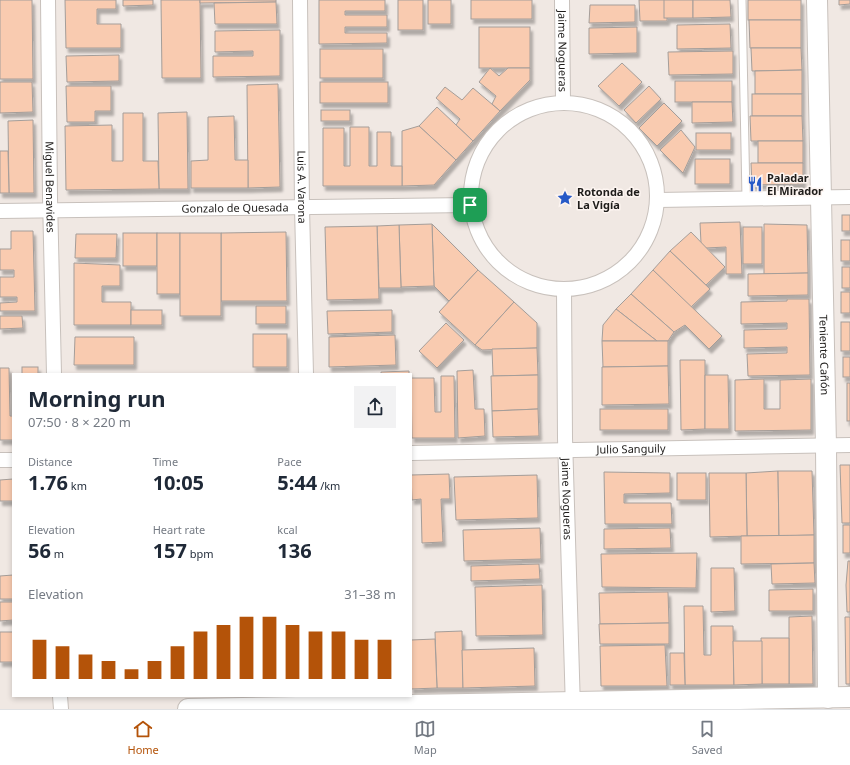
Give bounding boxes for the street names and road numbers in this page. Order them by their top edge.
street label: Jaime Nogueras [555,9,571,92]
street label: Miguel Benavides [42,141,59,233]
street label: Luis A. Varona [294,150,310,224]
street label: Gonzalo de Quesada [181,199,289,216]
street label: Teniente Cañón [816,314,833,395]
street label: Julio Sanguily [595,440,666,457]
street label: Jaime Nogueras [559,457,576,540]

